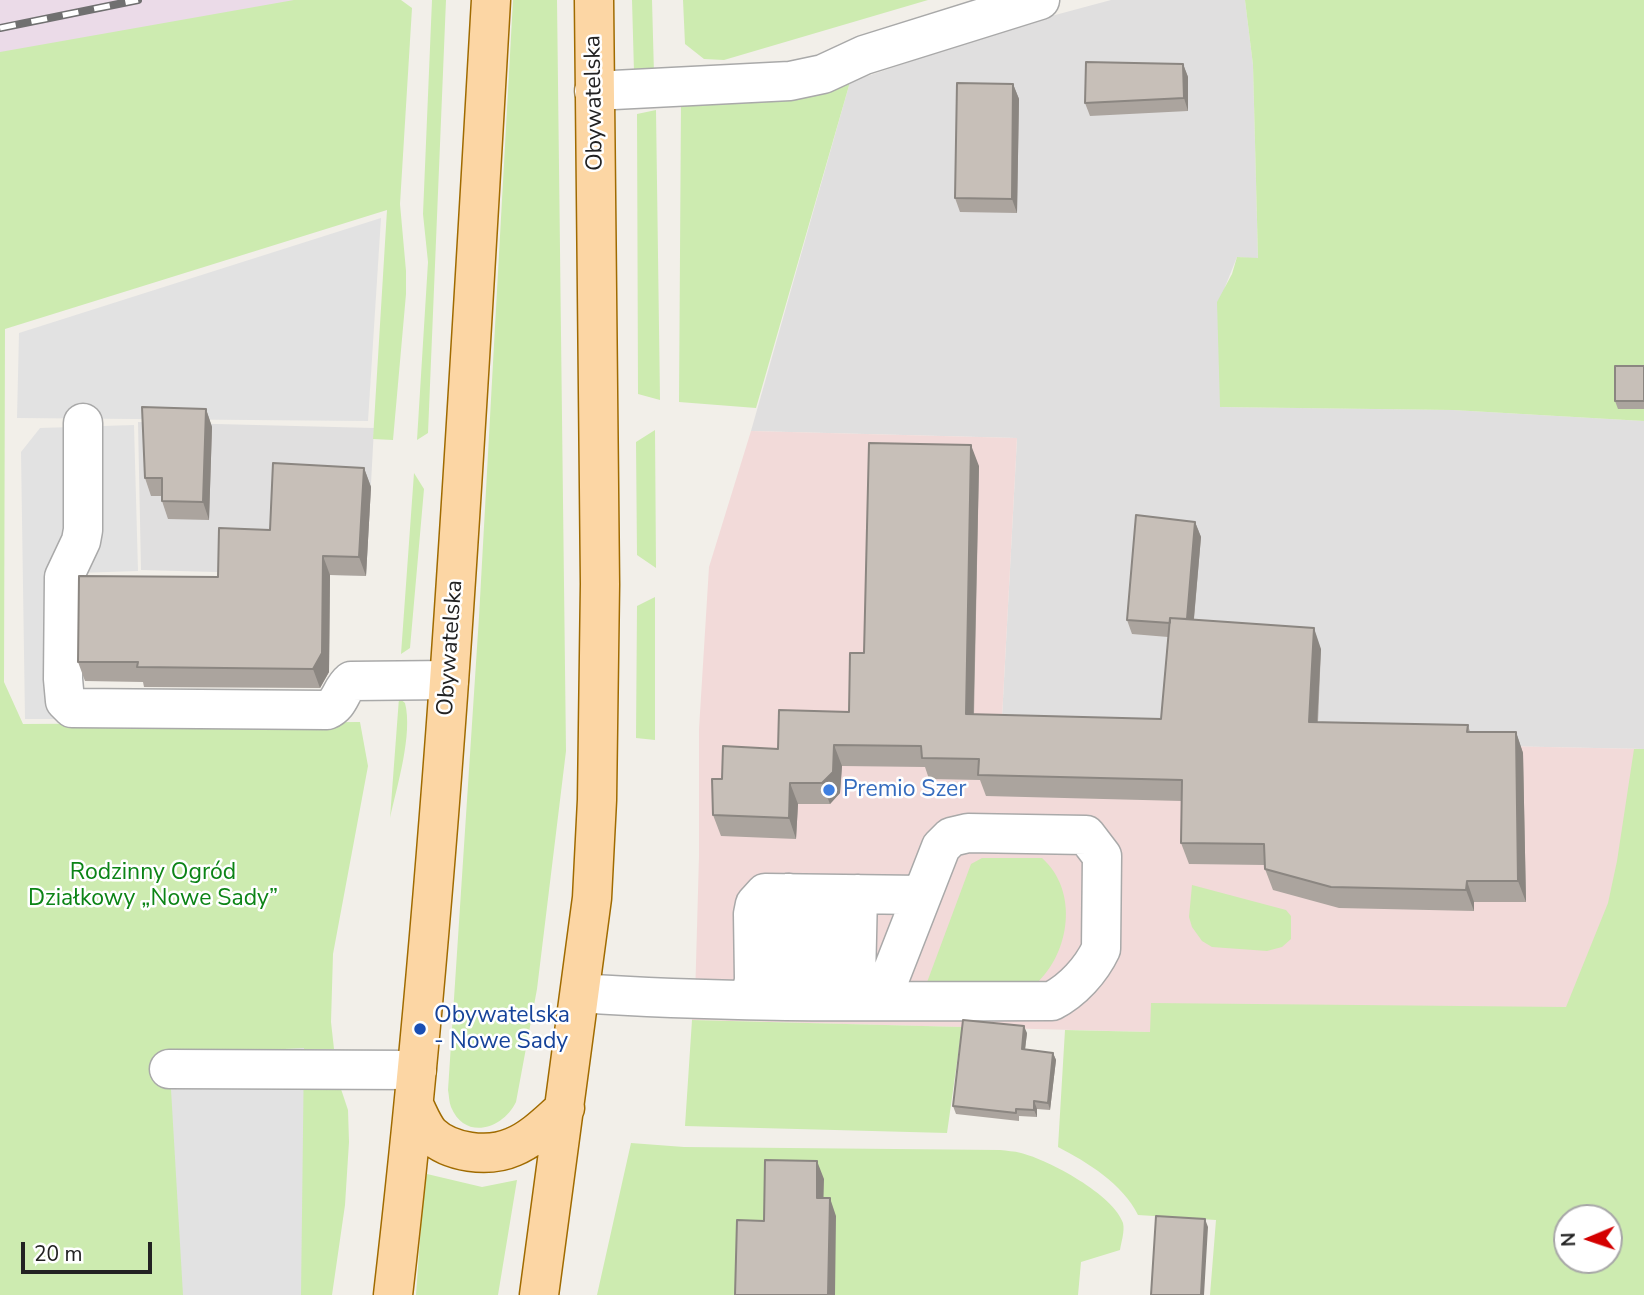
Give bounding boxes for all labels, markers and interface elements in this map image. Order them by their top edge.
street label: Obywatelska [580,35,610,171]
street label: Obywatelska [432,579,470,717]
place label: Premio Szer [843,776,966,804]
marker: Premio Szer [821,782,837,798]
park label: Rodzinny Ogród Działkowy „Nowe Sady” [28,859,278,913]
place label: Obywatelska - Nowe Sady [434,1002,570,1056]
marker: Obywatelska - Nowe Sady [412,1021,428,1037]
north arrow [1553,1204,1623,1274]
scale bar [24,1228,156,1272]
text: N [1556,1232,1582,1247]
text: 20 m [34,1240,83,1268]

